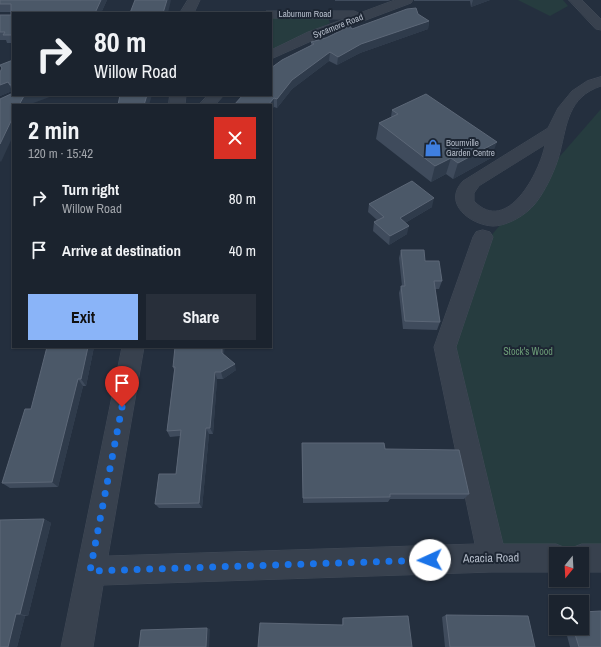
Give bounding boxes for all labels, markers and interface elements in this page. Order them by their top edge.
street label: Laburnum Road [279,8,331,20]
street label: Sycamore Road [311,11,365,41]
text: 80 m [94,23,146,61]
icon: right [28,28,80,80]
text: Willow Road [94,59,177,84]
text: 2 min [28,114,79,146]
button: close [214,117,256,159]
place label: Bournville Garden Centre [446,137,495,159]
shop icon: Bournville Garden Centre [423,138,443,158]
text: 120 m · 15:42 [28,145,93,162]
text: Turn right [62,179,119,200]
icon: right [28,187,50,209]
text: 80 m [229,188,256,209]
text: Willow Road [62,200,122,217]
icon: arrive [28,239,50,261]
text: Arrive at destination [62,240,181,261]
text: 40 m [229,240,256,261]
button: Exit [28,294,138,340]
button: Share [146,294,256,340]
park label: Stock's Wood [503,345,553,358]
pin [105,366,139,407]
icon: arrive [111,372,133,394]
position arrow [409,539,451,581]
north arrow [549,547,589,587]
map controls [549,547,589,635]
street label: Acacia Road [462,550,519,567]
button: search [549,595,589,635]

